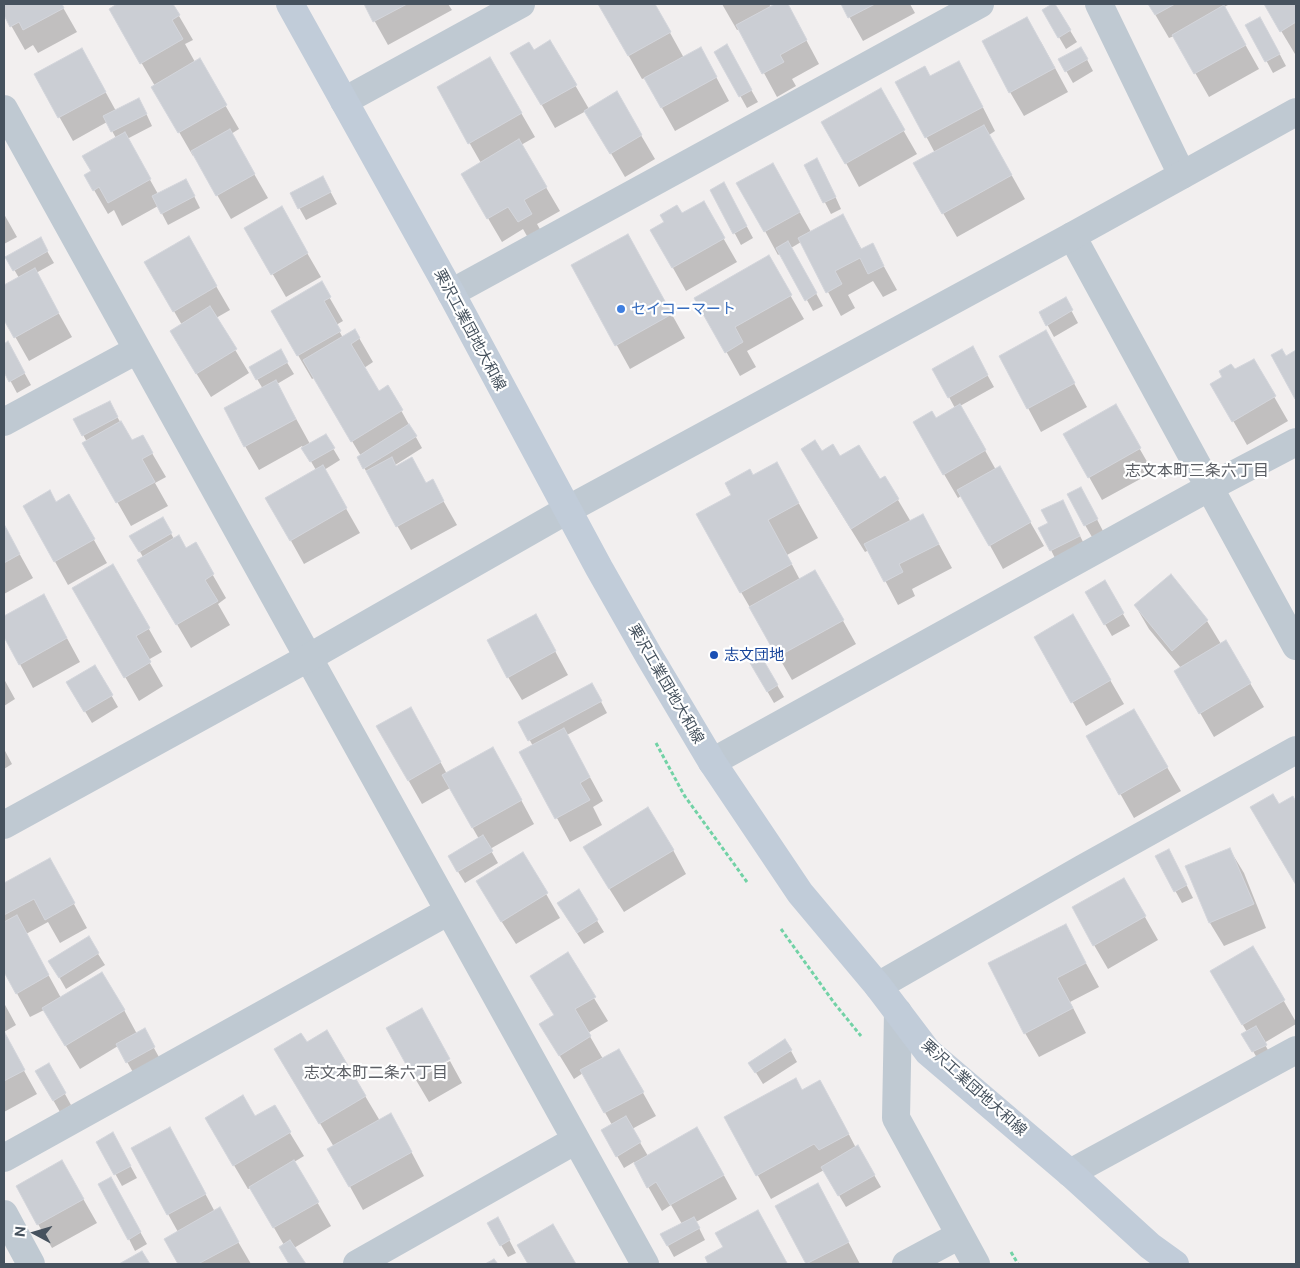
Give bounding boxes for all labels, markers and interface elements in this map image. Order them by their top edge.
street label: 栗沢工業団地大和線 [430,266,510,394]
place label: セイコーマート [631,300,736,318]
marker: セイコーマート [615,303,627,315]
district label: 志文本町三条六丁目 [1125,461,1269,481]
street label: 栗沢工業団地大和線 [624,621,708,747]
place label: 志文団地 [724,646,784,664]
marker: 志文団地 [708,649,720,661]
street label: 栗沢工業団地大和線 [918,1036,1030,1140]
district label: 志文本町二条六丁目 [304,1063,448,1083]
north arrow [10,1208,60,1258]
text: N [12,1225,29,1238]

